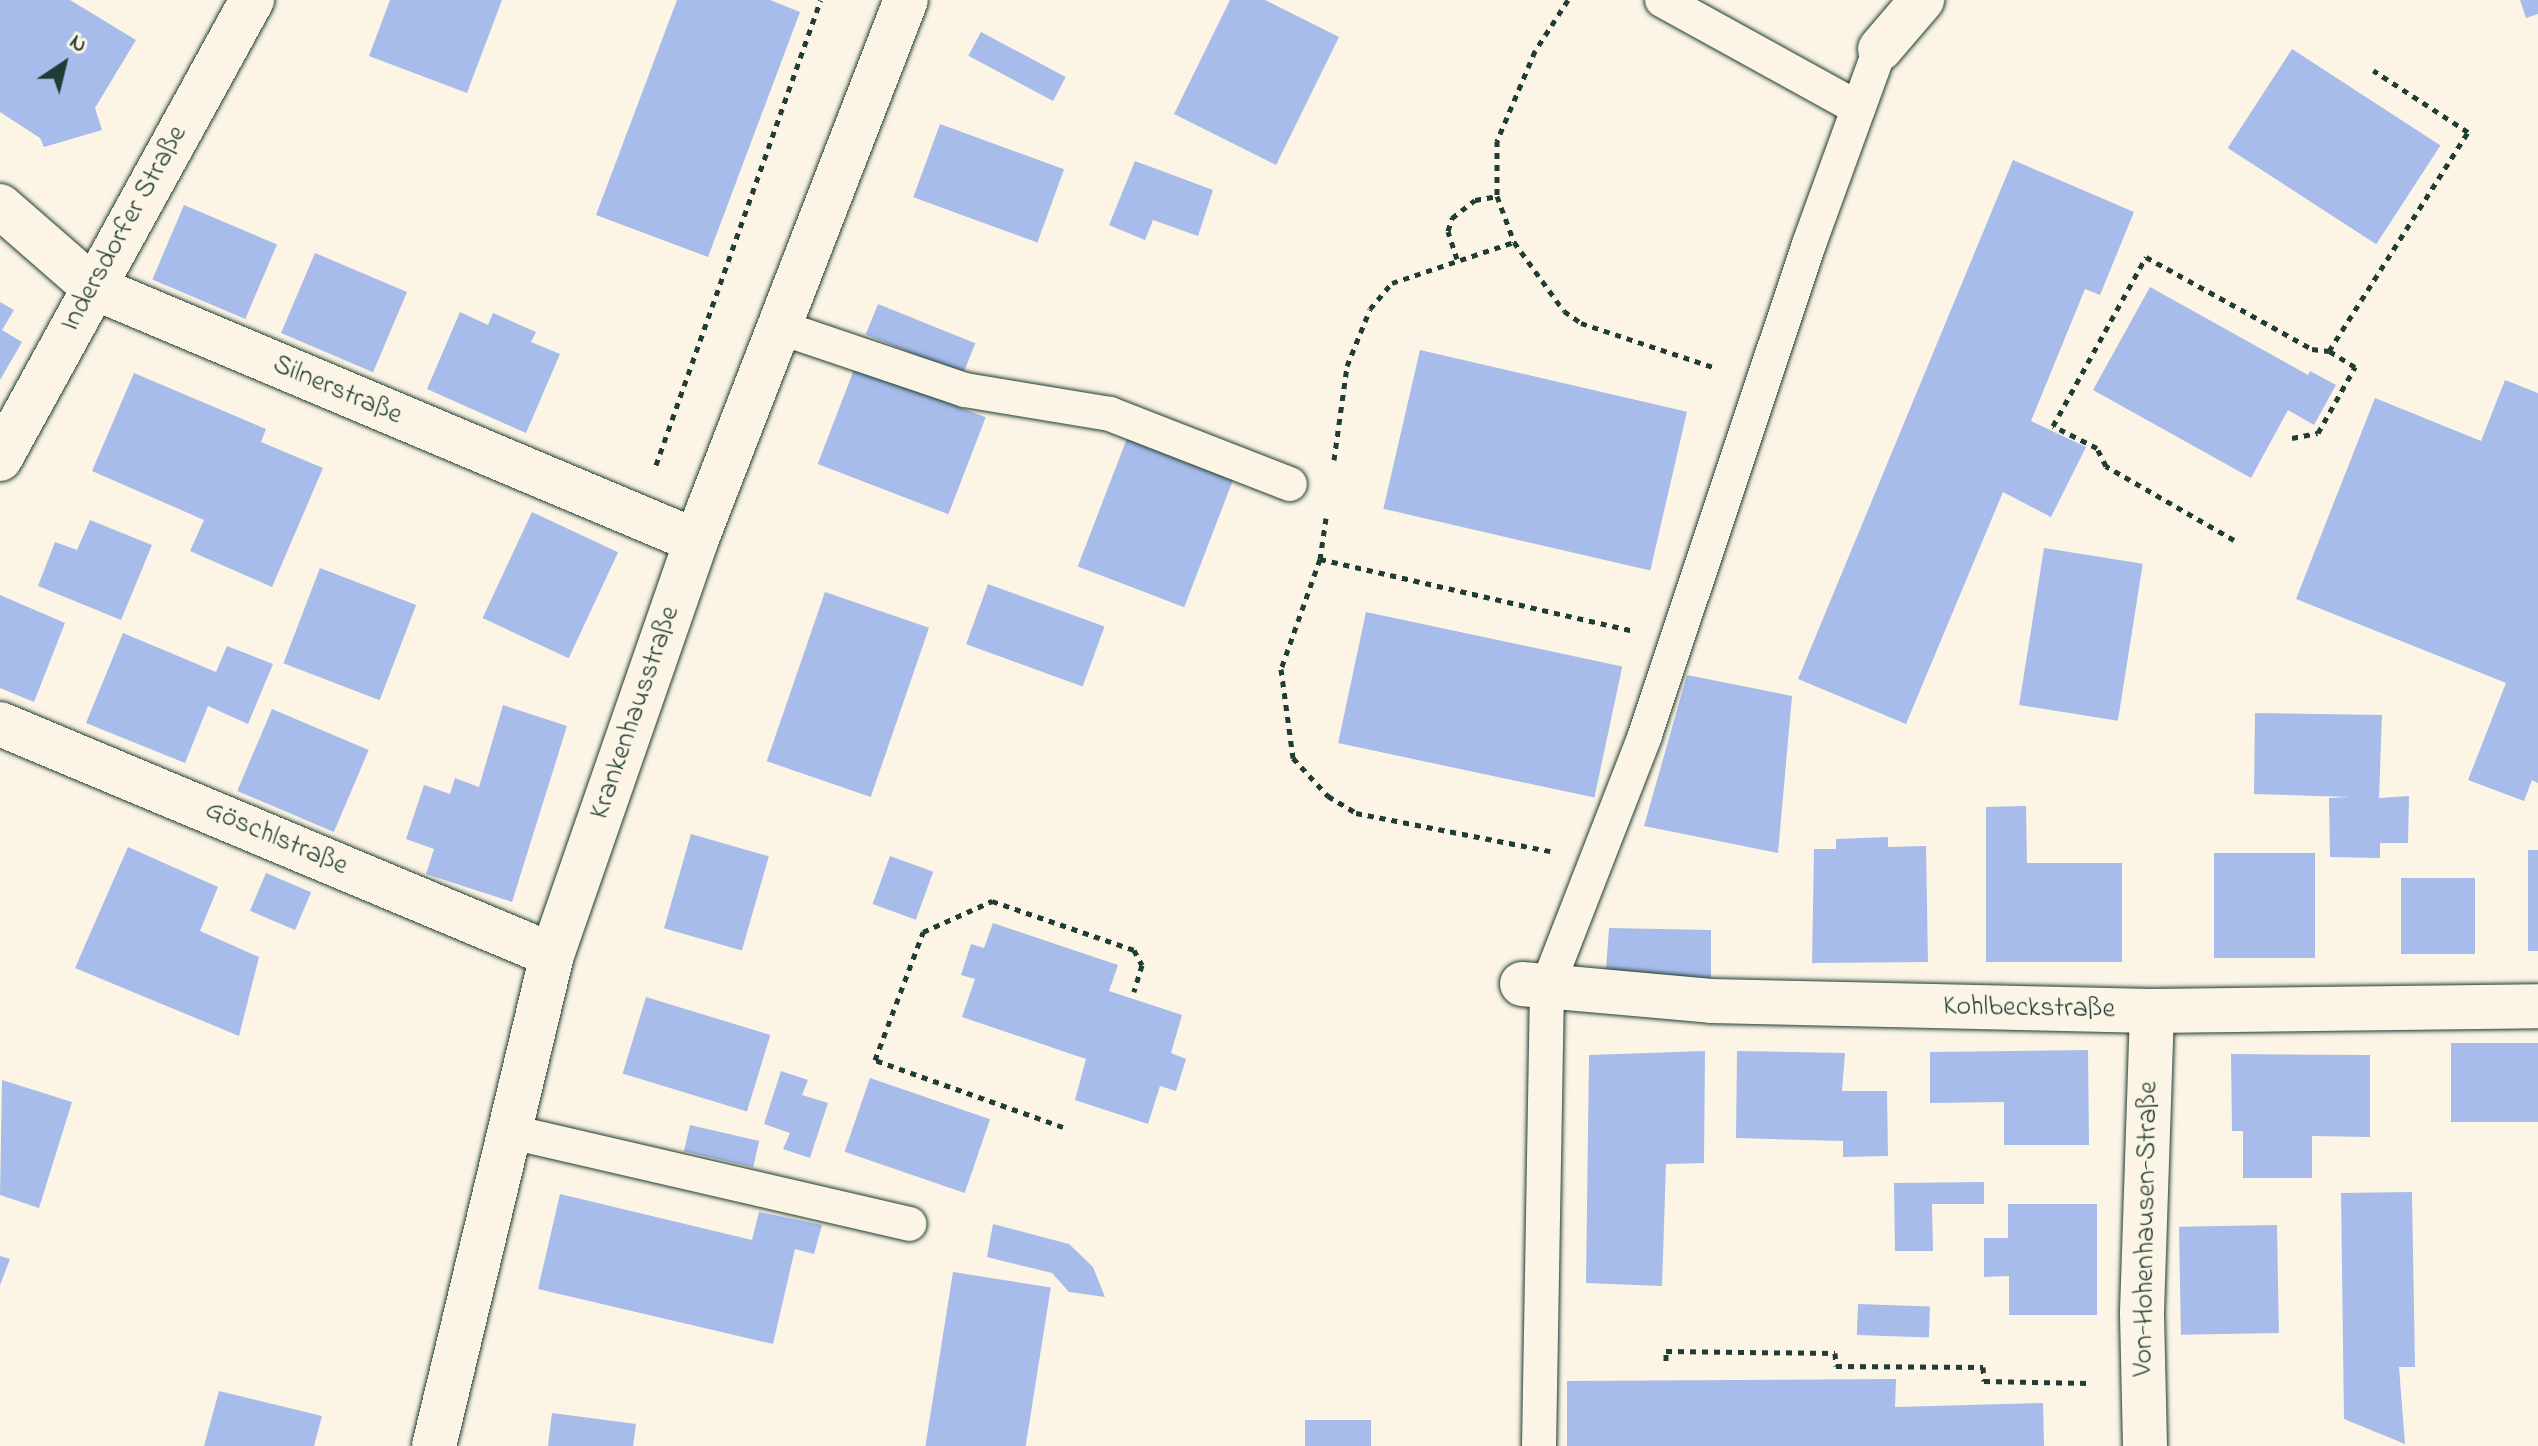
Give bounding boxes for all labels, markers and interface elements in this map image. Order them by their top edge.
north arrow [24,24,104,104]
text: N [62,27,93,62]
street label: Indersdorfer Straße [55,120,195,338]
street label: Silnerstraße [267,349,407,433]
street label: Krankenhausstraße [584,602,688,824]
street label: Göschlstraße [200,794,352,884]
street label: Kohlbeckstraße [1943,991,2115,1027]
street label: Von-Hohenhausen-Straße [2128,1081,2166,1377]

